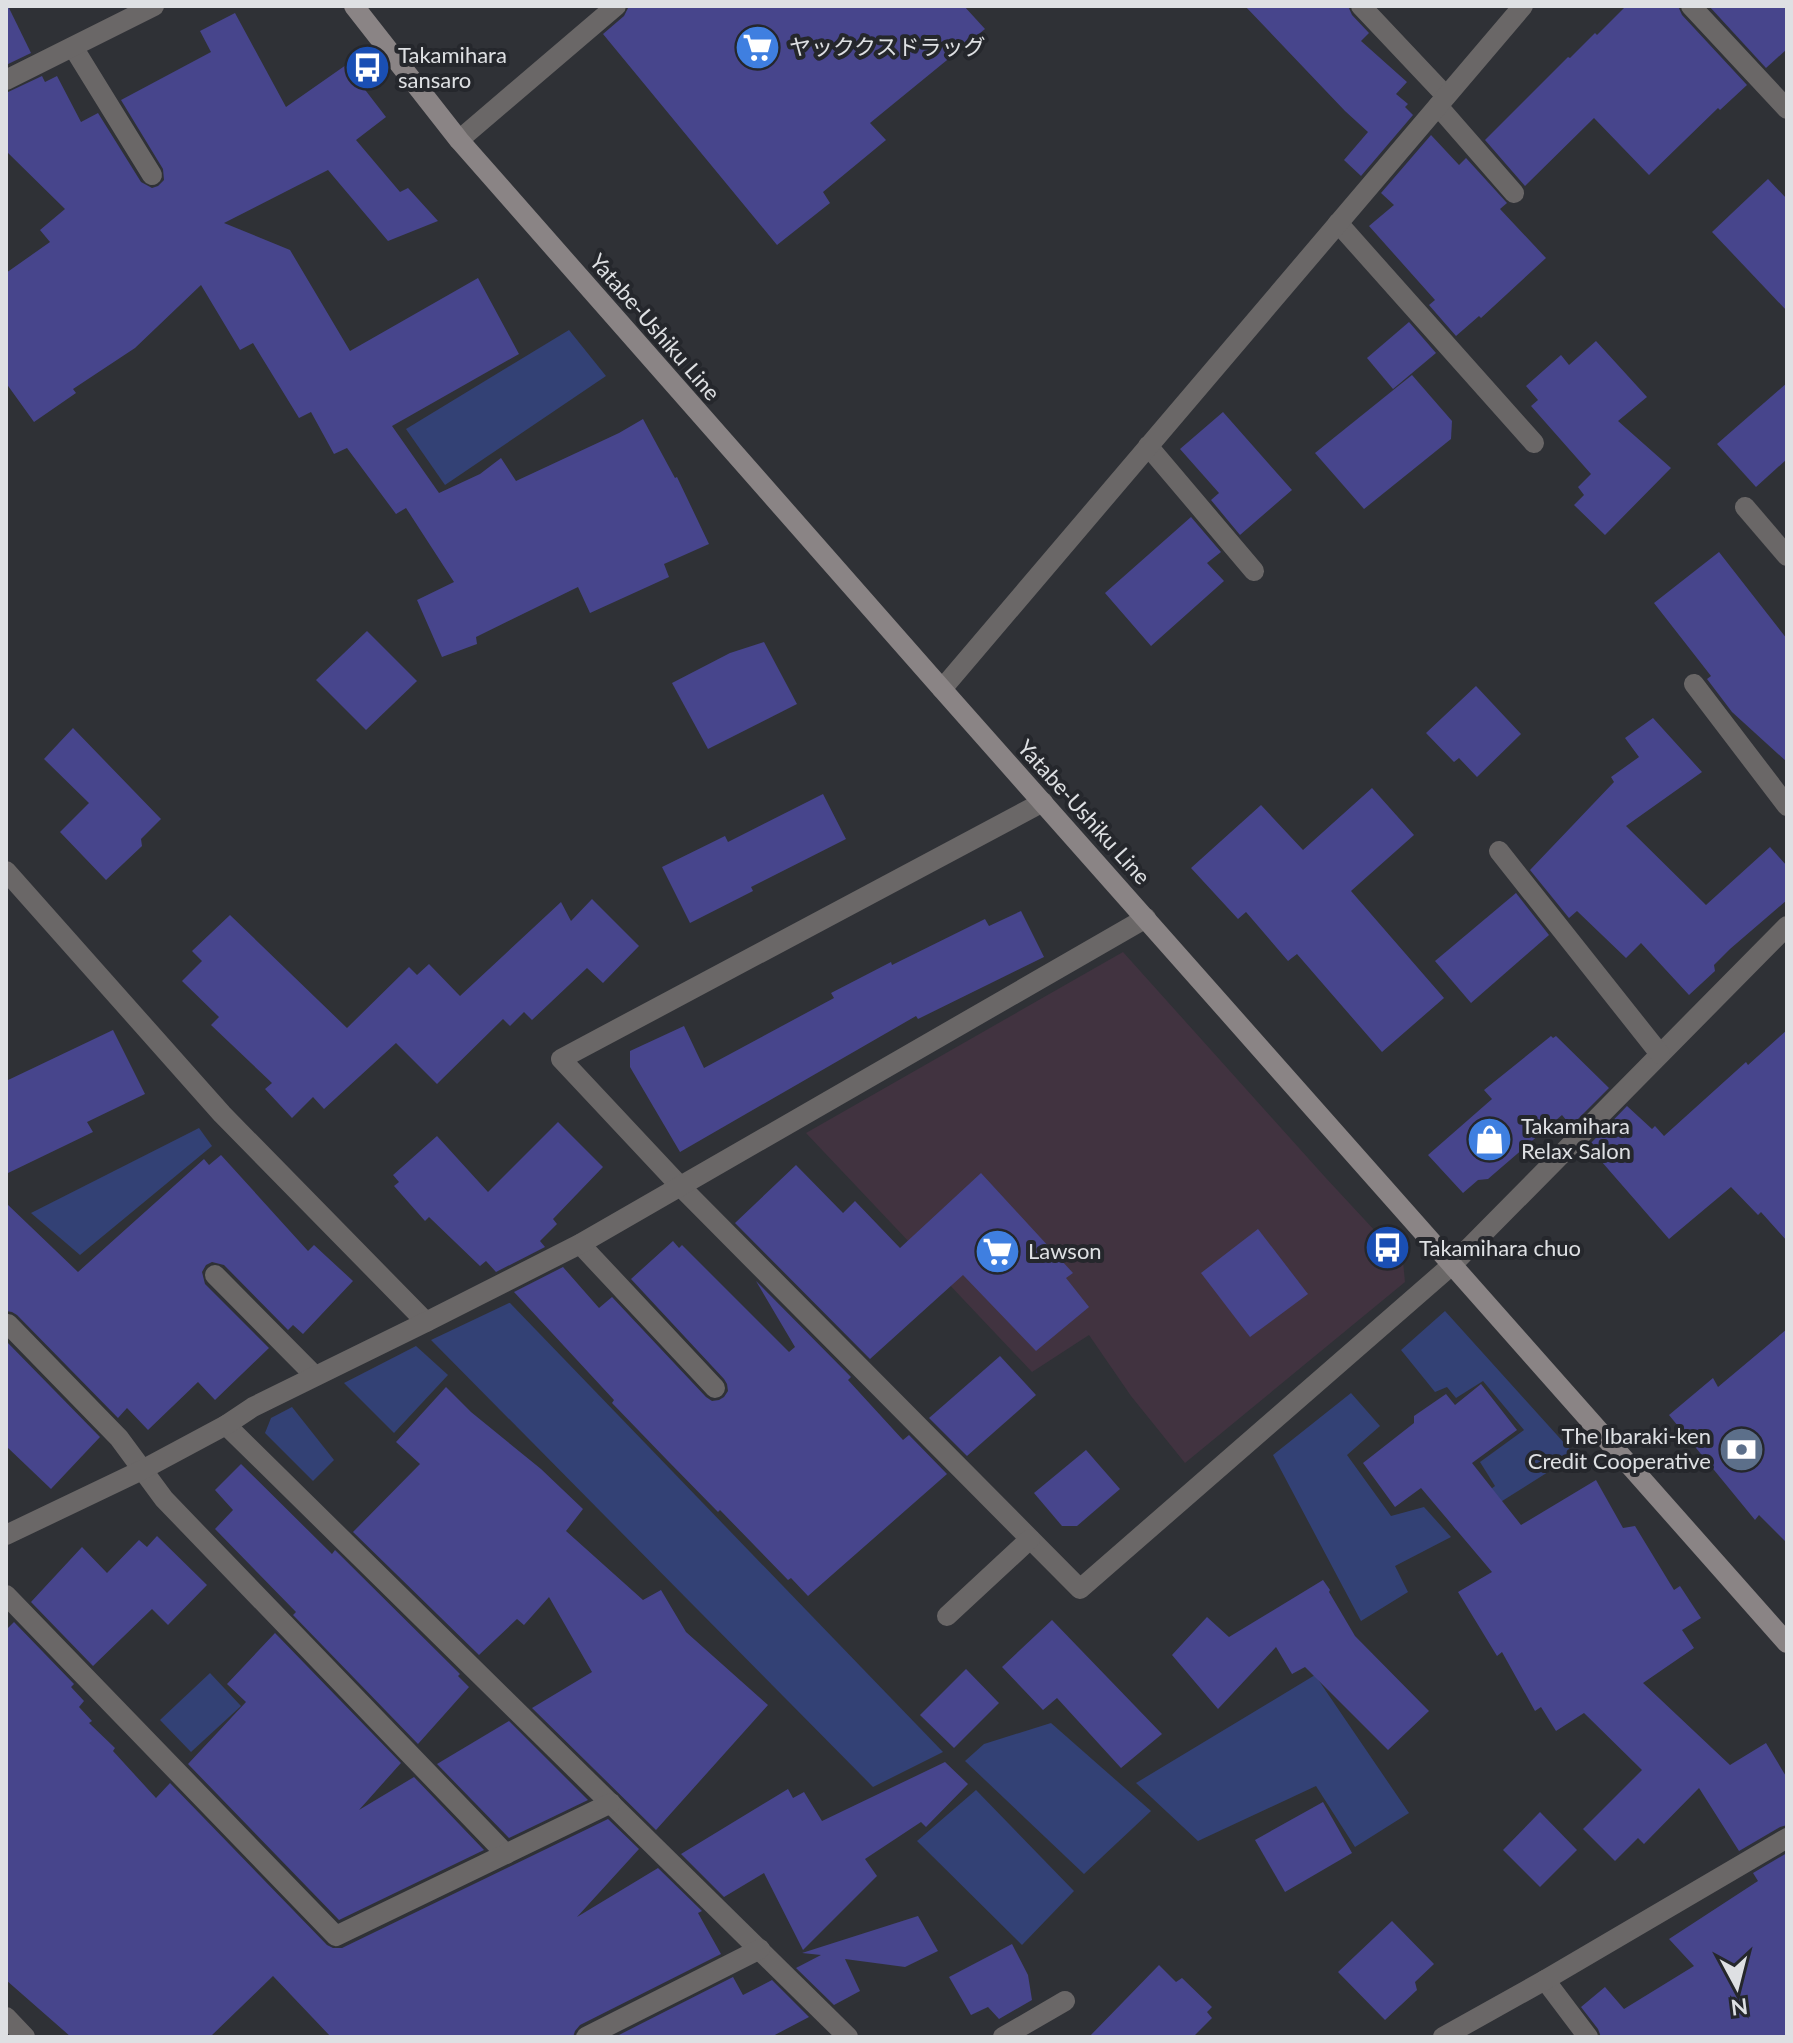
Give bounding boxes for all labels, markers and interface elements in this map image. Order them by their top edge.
supermarket icon: ヤッククスドラッグ [734,23,782,71]
place label: ヤッククスドラッグ [789,33,985,60]
place label: Takamihara sansaro [398,41,507,93]
bus stop icon: Takamihara sansaro [343,44,391,92]
street label: Yatabe-Ushiku Line [584,248,726,405]
street label: Yatabe-Ushiku Line [1012,734,1156,890]
place label: Takamihara Relax Salon [1521,1112,1631,1164]
shop icon: Takamihara Relax Salon [1466,1115,1514,1163]
bus stop icon: Takamihara chuo [1364,1224,1412,1272]
supermarket icon: Lawson [973,1227,1021,1275]
place label: Takamihara chuo [1419,1234,1581,1261]
place label: Lawson [1028,1237,1102,1264]
place label: The Ibaraki-ken Credit Cooperative [1528,1422,1711,1474]
bank icon: The Ibaraki-ken Credit Cooperative [1718,1425,1766,1473]
north arrow [1697,1947,1777,2027]
text: N [1729,1993,1750,2022]

